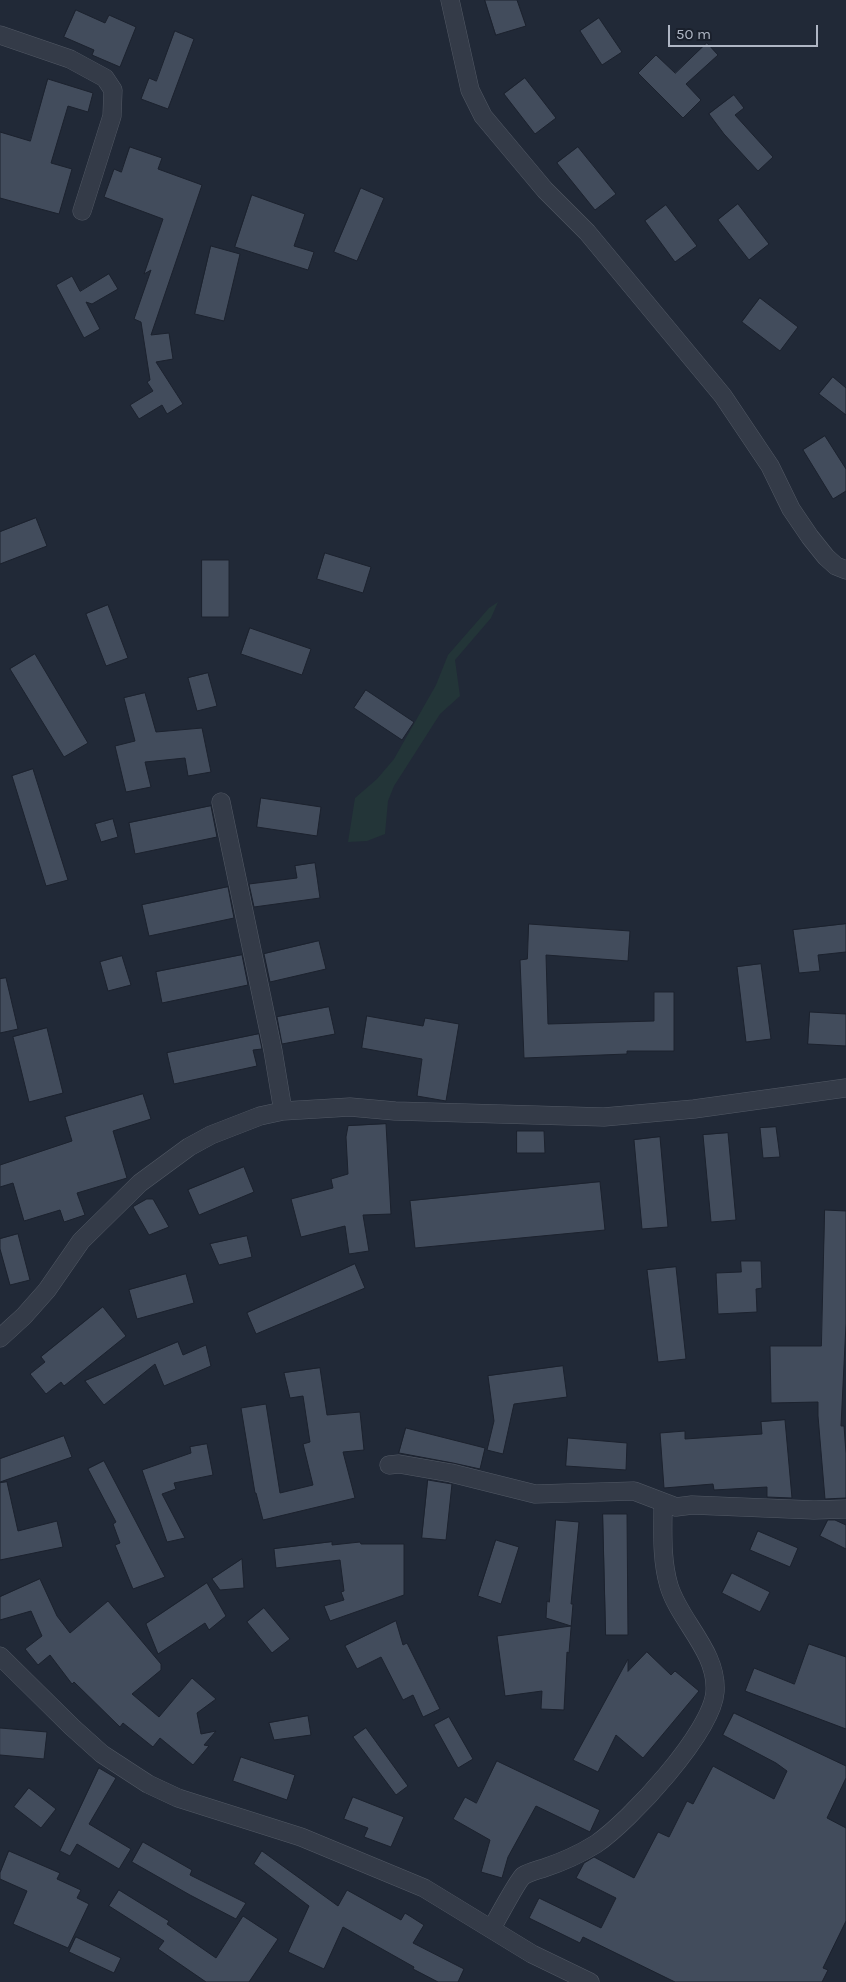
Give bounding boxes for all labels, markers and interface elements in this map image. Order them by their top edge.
scale bar [671,15,821,47]
text: 50 m [676,25,711,43]

